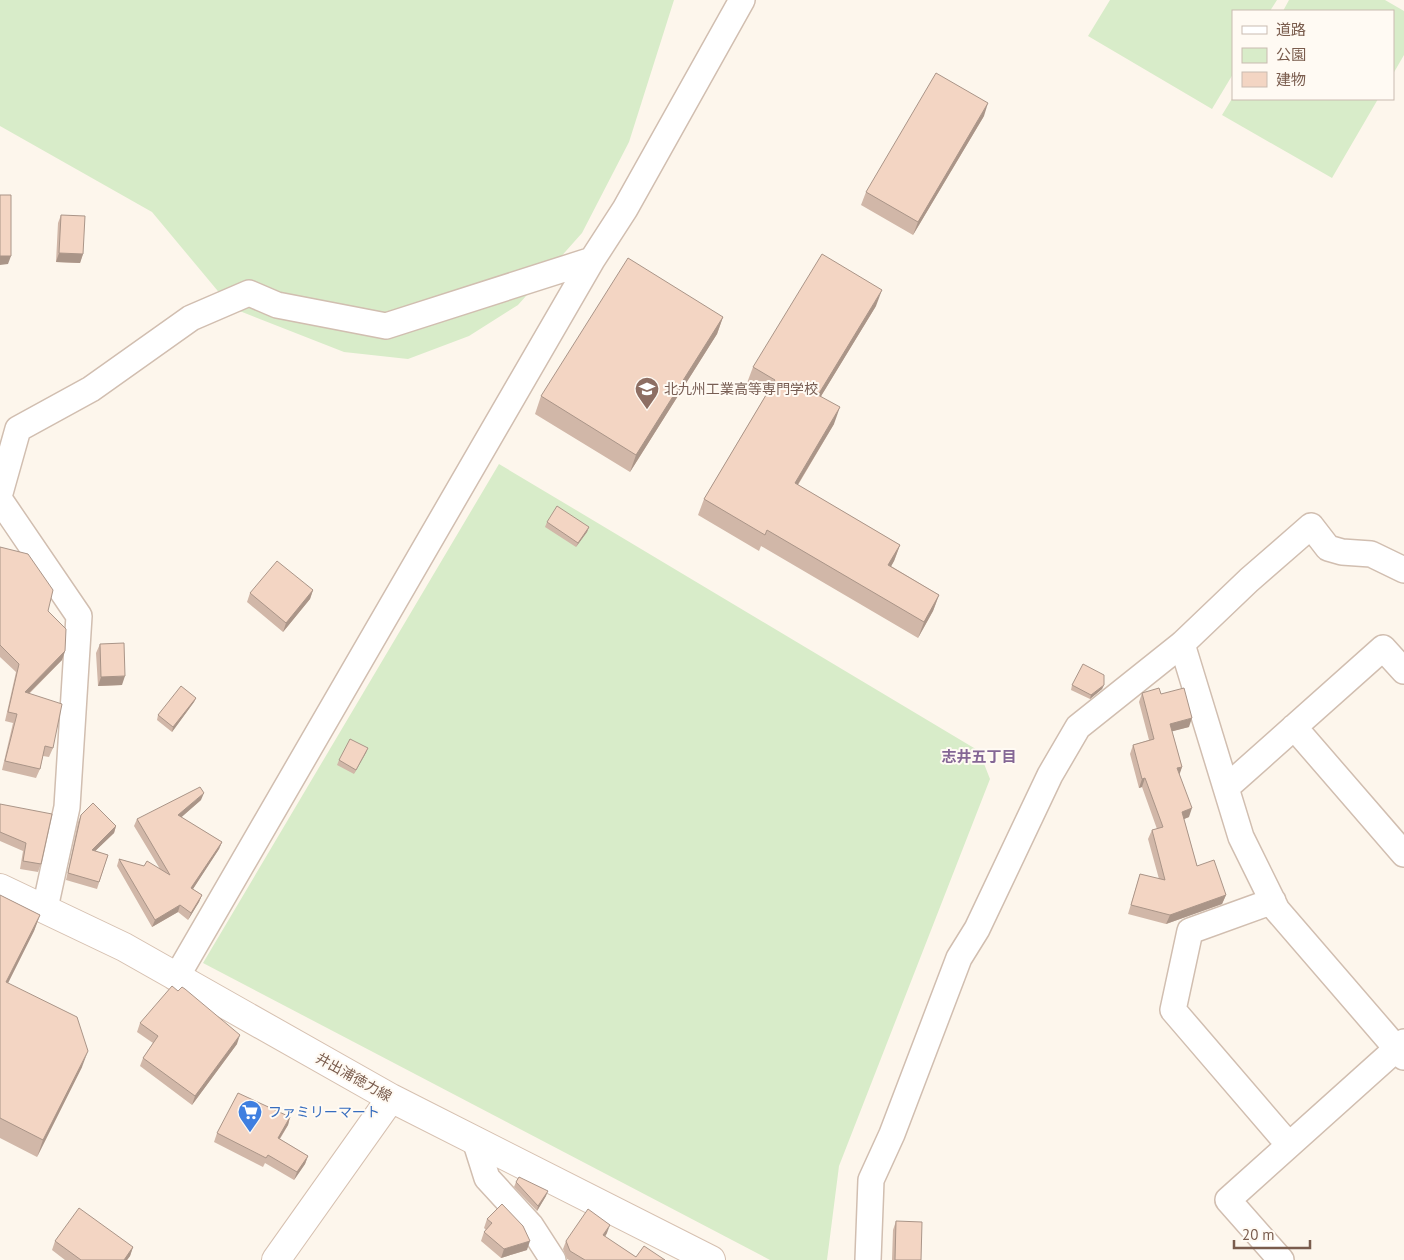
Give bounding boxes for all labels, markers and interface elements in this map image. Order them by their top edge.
legend [1232,10,1394,100]
text: 道路 [1276,20,1306,39]
text: 公園 [1276,45,1306,64]
text: 建物 [1276,70,1306,89]
school or university icon: 北九州工業高等専門学校 [634,376,660,410]
place label: 北九州工業高等専門学校 [664,380,818,398]
district label: 志井五丁目 [941,747,1017,766]
street label: 井出浦徳力線 [313,1049,395,1105]
supermarket icon: ファミリーマート [237,1099,263,1133]
place label: ファミリーマート [268,1103,380,1121]
scale bar [1234,1218,1310,1250]
text: 20 m [1242,1225,1275,1244]

